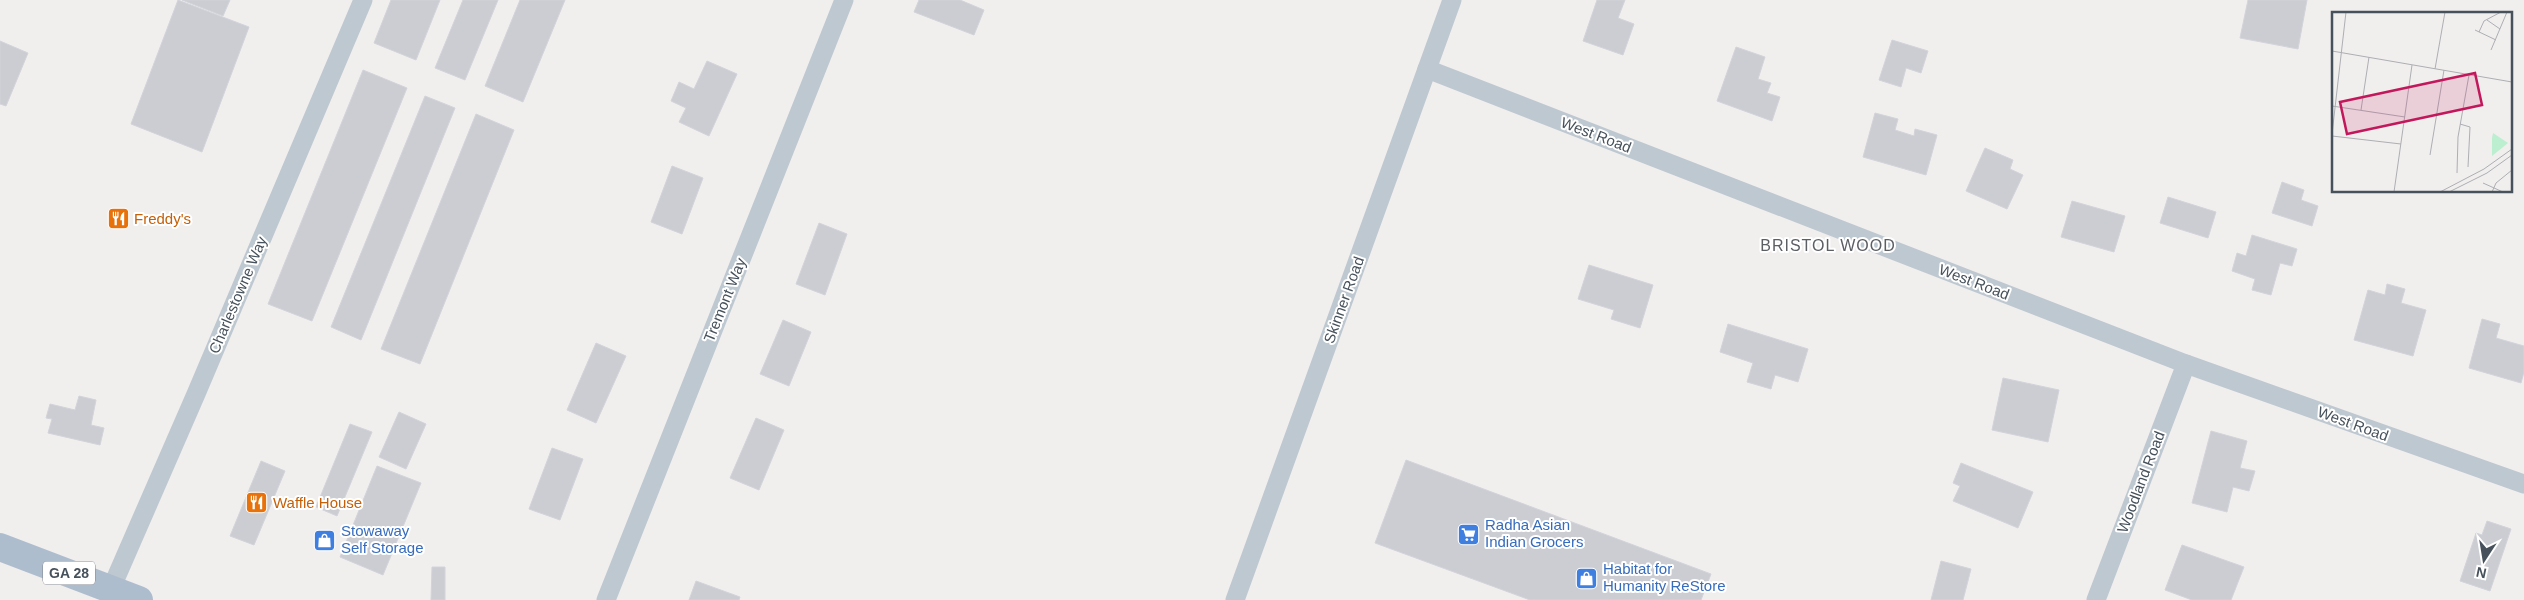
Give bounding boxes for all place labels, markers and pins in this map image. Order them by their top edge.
restaurant icon: Freddy's [106,207,130,231]
place label: Freddy's [134,210,191,227]
restaurant icon: Waffle House [245,491,269,515]
place label: Waffle House [273,494,362,511]
place label: Radha Asian Indian Grocers [1485,516,1583,550]
place label: Stowaway Self Storage [341,522,424,556]
supermarket icon: Radha Asian Indian Grocers [1457,522,1481,546]
shop icon: Stowaway Self Storage [313,528,337,552]
place label: Habitat for Humanity ReStore [1603,560,1726,594]
shop icon: Habitat for Humanity ReStore [1575,566,1599,590]

